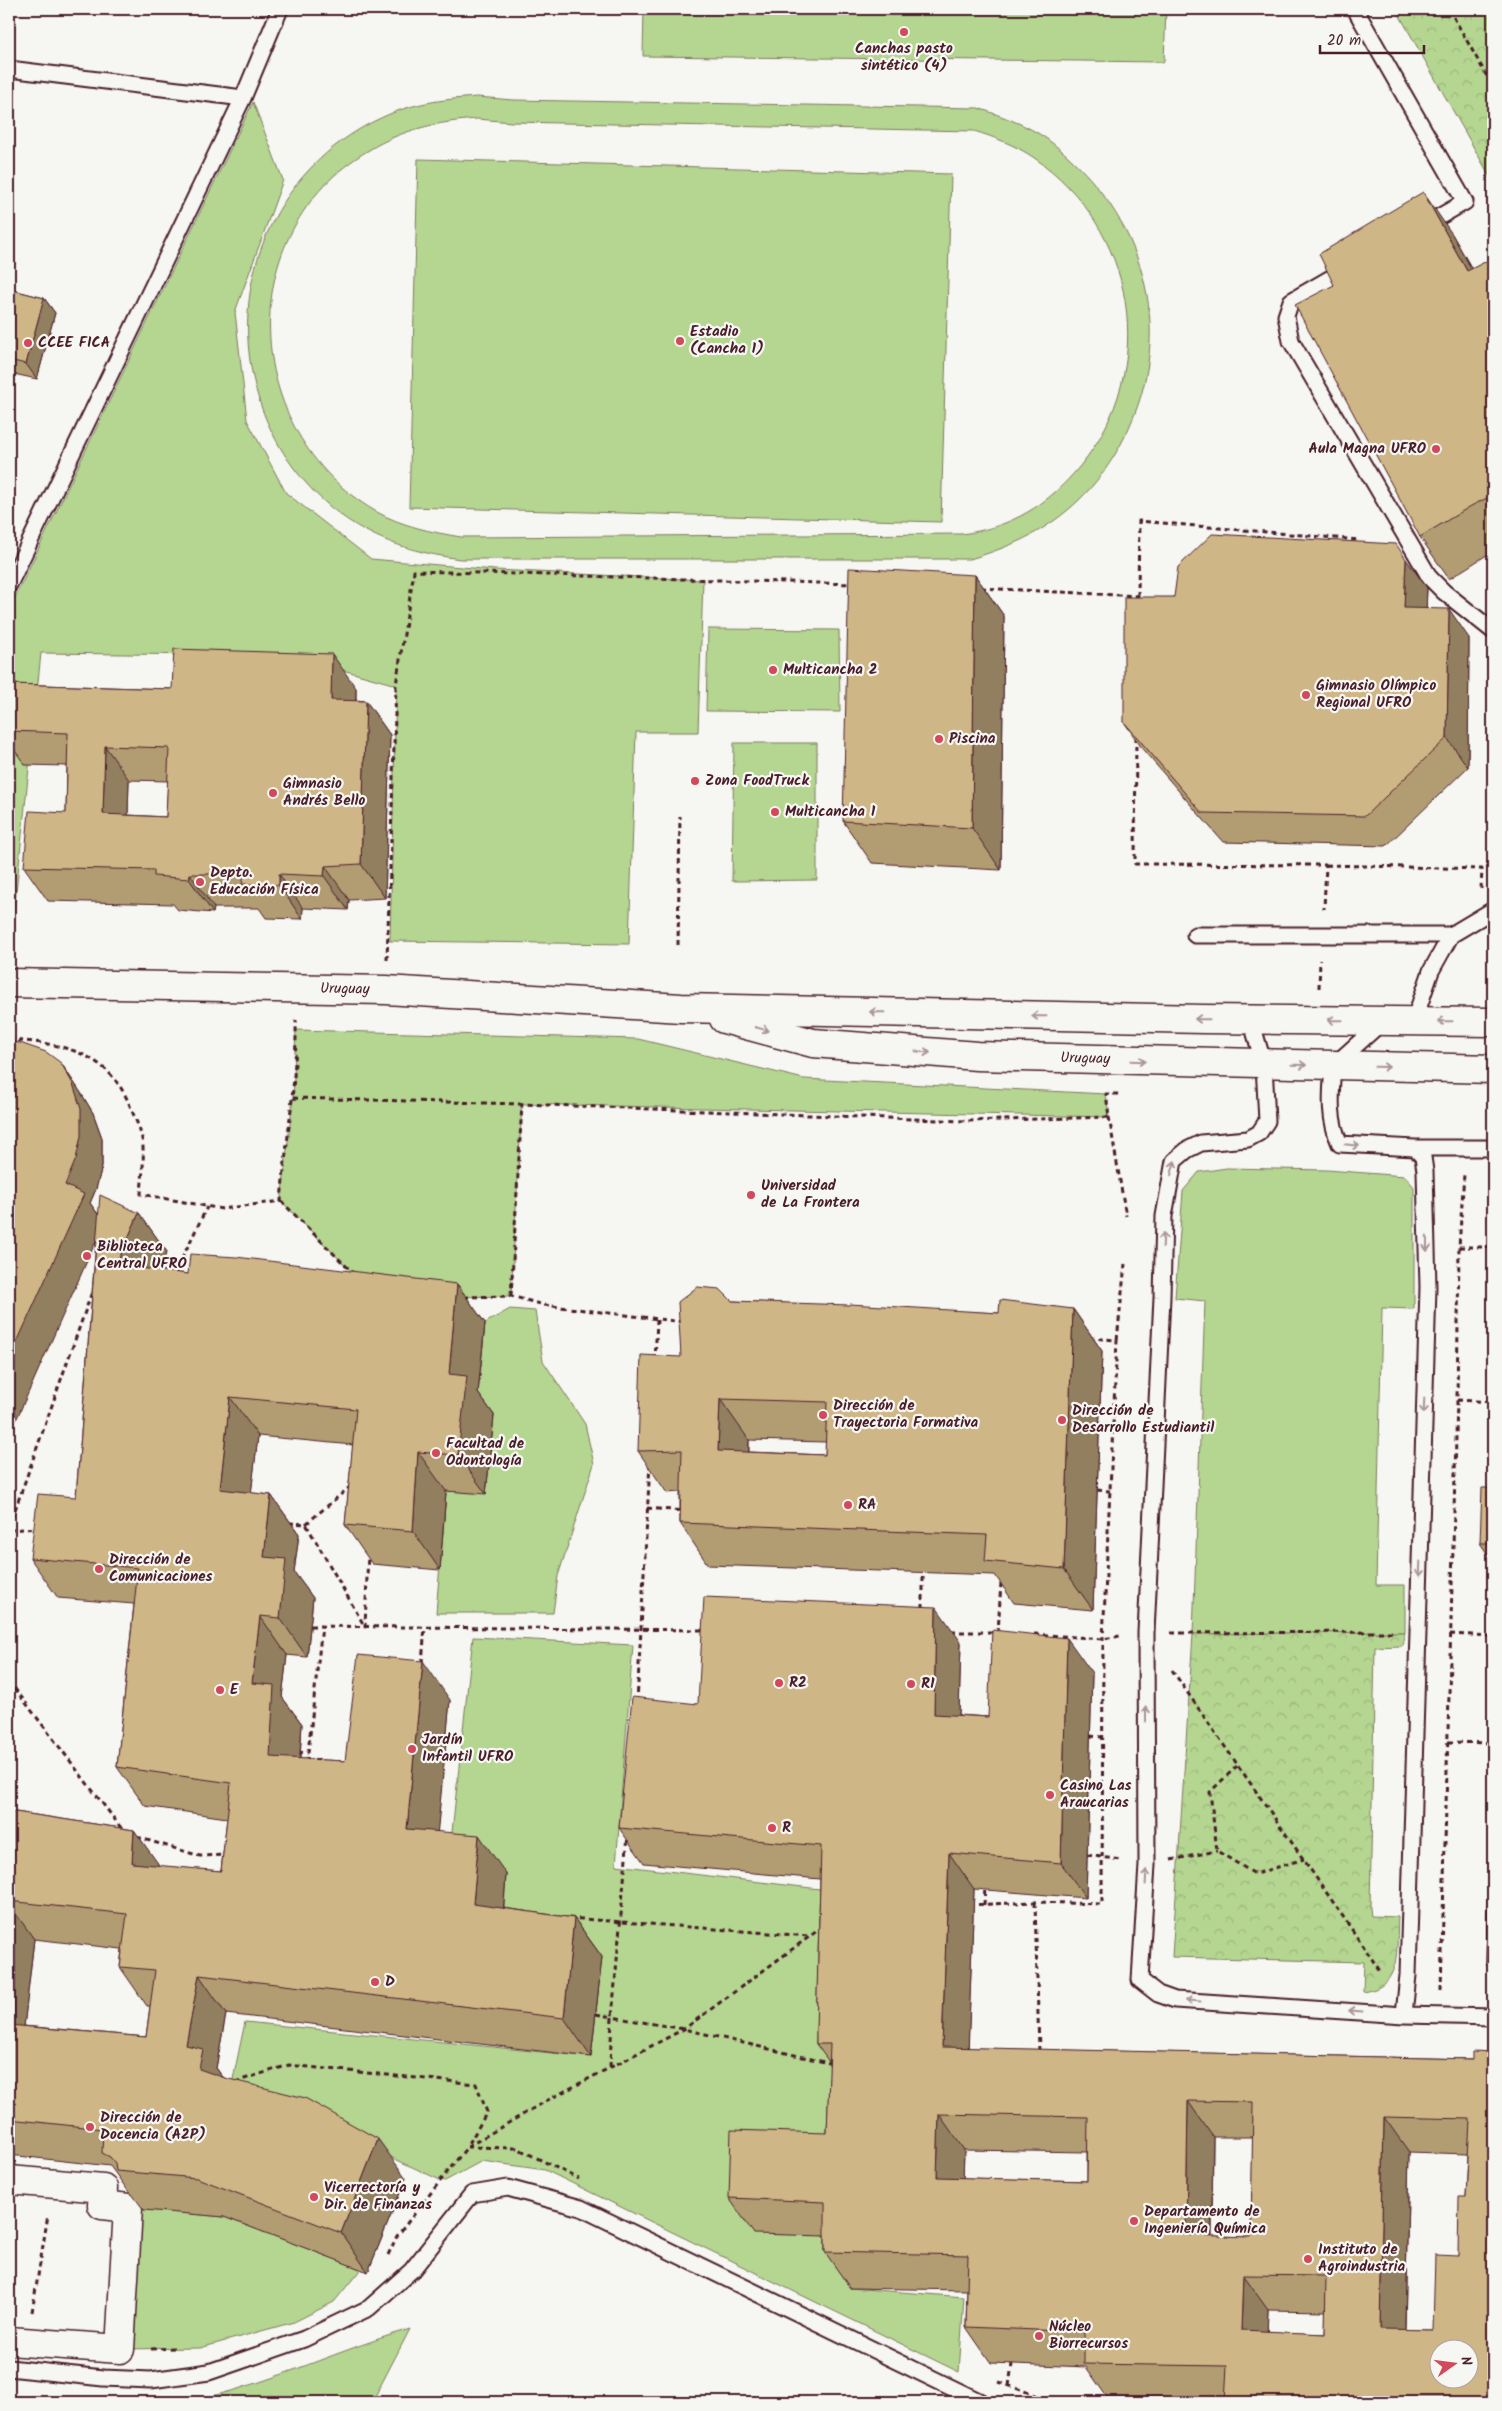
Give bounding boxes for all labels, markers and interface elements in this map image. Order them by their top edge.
scale bar [1320,22,1423,54]
marker: Canchas pasto sintético (4) [898,26,910,38]
text: 20 m [1327,29,1361,53]
place label: Canchas pasto sintético (4) [855,37,953,78]
place label: Estadio (Cancha 1) [690,320,764,361]
place label: CCEE FICA [38,331,110,355]
marker: Estadio (Cancha 1) [674,335,686,347]
marker: CCEE FICA [22,337,34,349]
place label: Aula Magna UFRO [1309,437,1427,461]
marker: Aula Magna UFRO [1430,443,1442,455]
place label: Multicancha 2 [783,658,878,682]
marker: Multicancha 2 [767,664,779,676]
place label: Gimnasio Olímpico Regional UFRO [1316,674,1436,715]
marker: Gimnasio Olímpico Regional UFRO [1300,689,1312,701]
place label: Piscina [949,727,996,751]
marker: Piscina [933,733,945,745]
place label: Zona FoodTruck [705,769,809,793]
place label: Gimnasio Andrés Bello [283,772,366,813]
marker: Zona FoodTruck [689,775,701,787]
marker: Gimnasio Andrés Bello [267,787,279,799]
place label: Multicancha 1 [785,800,876,824]
marker: Multicancha 1 [769,806,781,818]
place label: Depto. Educación Física [210,861,319,902]
marker: Depto. Educación Física [194,876,206,888]
street label: Uruguay [320,977,371,1002]
one-way arrow [869,1007,886,1017]
one-way arrow [1032,1011,1048,1021]
one-way arrow [1194,1015,1210,1024]
one-way arrow [1327,1015,1343,1025]
one-way arrow [1437,1016,1453,1026]
one-way arrow [754,1025,770,1035]
street label: Uruguay [1060,1046,1111,1071]
one-way arrow [915,1047,931,1056]
one-way arrow [1129,1056,1145,1065]
one-way arrow [1291,1061,1307,1070]
one-way arrow [1374,1062,1390,1072]
one-way arrow [1343,1140,1359,1150]
one-way arrow [1169,1160,1178,1176]
place label: Universidad de La Frontera [761,1174,860,1215]
marker: Universidad de La Frontera [745,1189,757,1201]
one-way arrow [1158,1233,1167,1249]
place label: Biblioteca Central UFRO [97,1235,188,1276]
one-way arrow [1422,1236,1431,1252]
marker: Biblioteca Central UFRO [81,1250,93,1262]
place label: Dirección de Trayectoria Formativa [833,1394,978,1435]
one-way arrow [1420,1398,1429,1414]
place label: Dirección de Desarrollo Estudiantil [1072,1399,1214,1440]
marker: Dirección de Trayectoria Formativa [817,1409,829,1421]
marker: Dirección de Desarrollo Estudiantil [1056,1414,1068,1426]
place label: Facultad de Odontología [446,1432,525,1473]
marker: Facultad de Odontología [430,1447,442,1459]
place label: RA [858,1493,876,1517]
marker: RA [842,1499,854,1511]
place label: Dirección de Comunicaciones [109,1548,213,1589]
one-way arrow [1415,1560,1425,1576]
marker: Dirección de Comunicaciones [93,1563,105,1575]
place label: R2 [789,1671,807,1695]
place label: R1 [921,1672,935,1696]
marker: R2 [773,1677,785,1689]
place label: E [230,1678,239,1702]
marker: R1 [905,1678,917,1690]
marker: E [214,1684,226,1696]
one-way arrow [1141,1706,1151,1722]
place label: Jardín Infantil UFRO [422,1728,514,1769]
marker: Jardín Infantil UFRO [406,1743,418,1755]
place label: Casino Las Araucarias [1060,1774,1132,1815]
marker: Casino Las Araucarias [1044,1789,1056,1801]
place label: R [782,1816,791,1840]
marker: R [766,1822,778,1834]
one-way arrow [1141,1869,1150,1885]
place label: D [385,1970,395,1994]
marker: D [369,1976,381,1988]
one-way arrow [1186,1997,1202,2006]
one-way arrow [1348,2007,1364,2016]
place label: Dirección de Docencia (A2P) [100,2106,206,2147]
marker: Dirección de Docencia (A2P) [84,2121,96,2133]
place label: Vicerrectoría y Dir. de Finanzas [324,2176,432,2217]
marker: Vicerrectoría y Dir. de Finanzas [308,2191,320,2203]
place label: Departamento de Ingeniería Química [1144,2200,1266,2241]
marker: Departamento de Ingeniería Química [1128,2215,1140,2227]
place label: Instituto de Agroindustria [1318,2238,1406,2279]
marker: Instituto de Agroindustria [1302,2253,1314,2265]
place label: Núcleo Biorrecursos [1049,2315,1128,2356]
marker: Núcleo Biorrecursos [1033,2330,1045,2342]
north arrow [1430,2338,1480,2388]
text: N [1454,2354,1477,2368]

